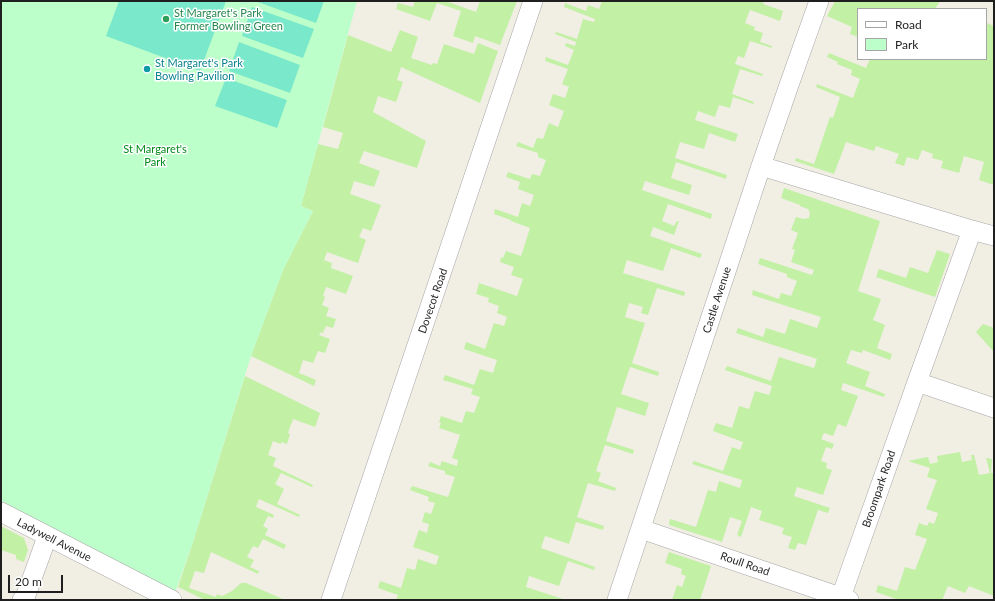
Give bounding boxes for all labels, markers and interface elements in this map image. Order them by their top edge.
place label: St Margaret's Park Former Bowling Green [174,6,283,32]
legend [857,8,987,60]
marker: St Margaret's Park Former Bowling Green [161,14,171,24]
text: Road [895,17,922,32]
text: Park [895,37,918,52]
place label: St Margaret's Park Bowling Pavilion [155,56,243,82]
marker: St Margaret's Park Bowling Pavilion [142,64,152,74]
park label: St Margaret's Park [123,142,187,168]
street label: Castle Avenue [700,265,734,335]
street label: Dovecot Road [416,267,450,335]
street label: Broompark Road [860,449,898,529]
street label: Ladywell Avenue [15,516,93,564]
street label: Roull Road [719,549,771,579]
scale bar [10,567,65,593]
text: 20 m [15,574,42,589]

